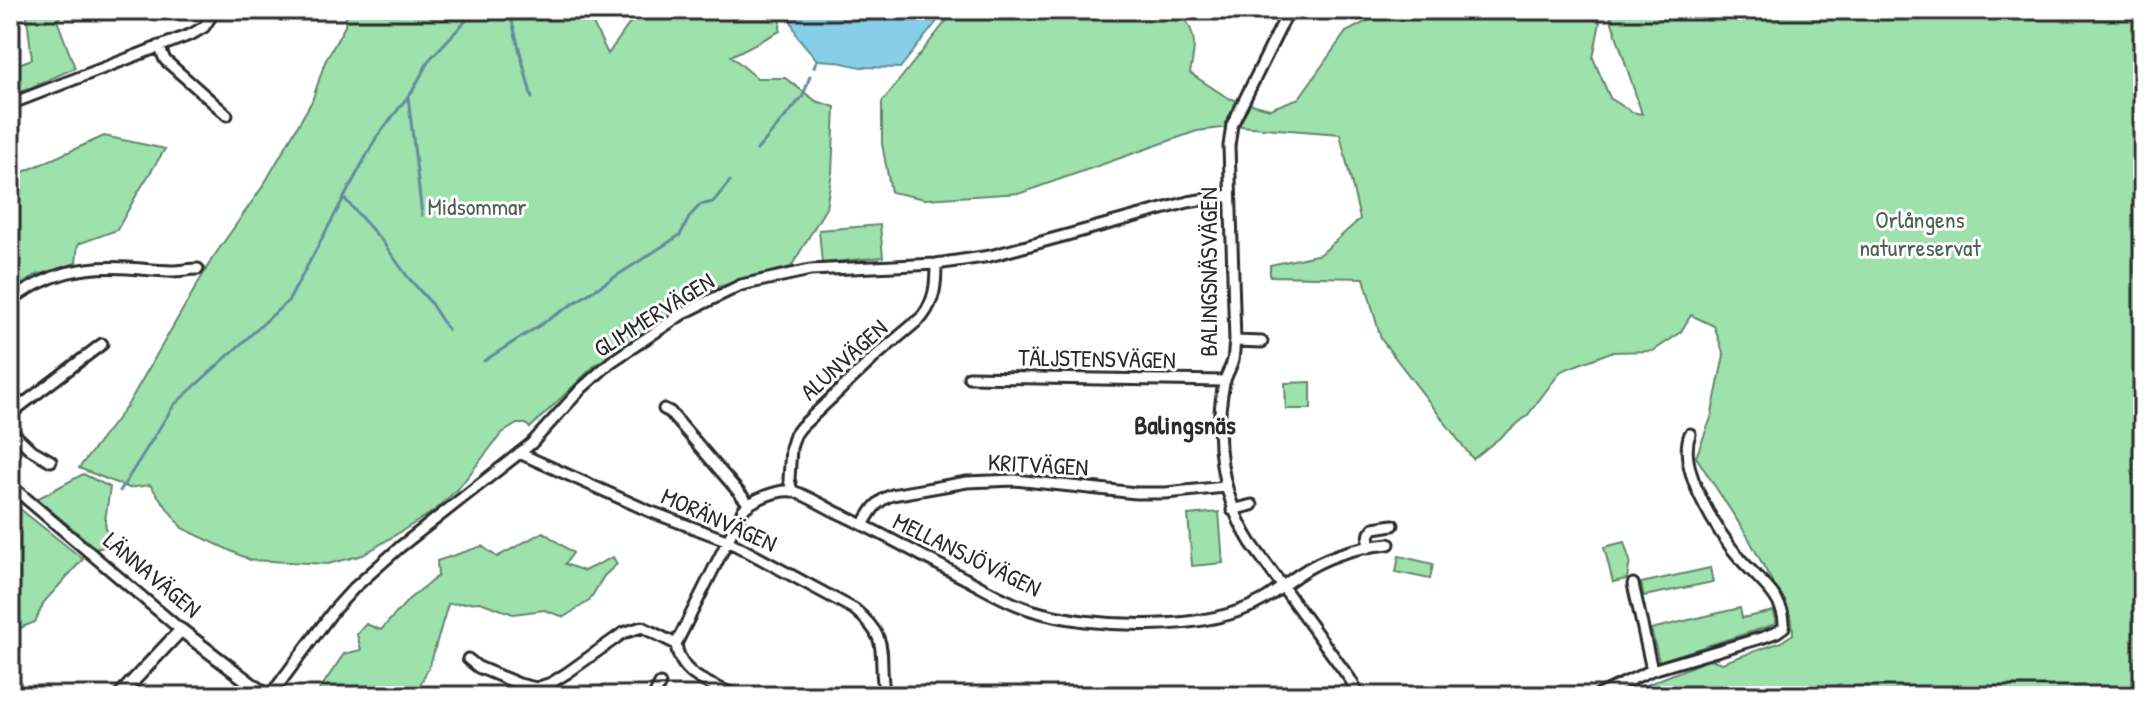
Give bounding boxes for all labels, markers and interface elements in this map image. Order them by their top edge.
street label: BALINGSNÄSVÄGEN [1192,187,1224,357]
park label: Midsommar [427,190,527,222]
park label: Orlångens naturreservat [1859,203,1981,263]
street label: GLIMMERVÄGEN [587,264,720,364]
street label: ALUNVÄGEN [793,312,894,407]
street label: TÄLJSTENSVÄGEN [1018,341,1176,375]
district label: Balingsnäs [1134,407,1236,443]
street label: KRITVÄGEN [987,445,1089,483]
street label: MORÄNVÄGEN [657,479,782,559]
street label: MELLANSJÖVÄGEN [888,505,1047,604]
street label: LÄNNAVÄGEN [97,524,208,624]

